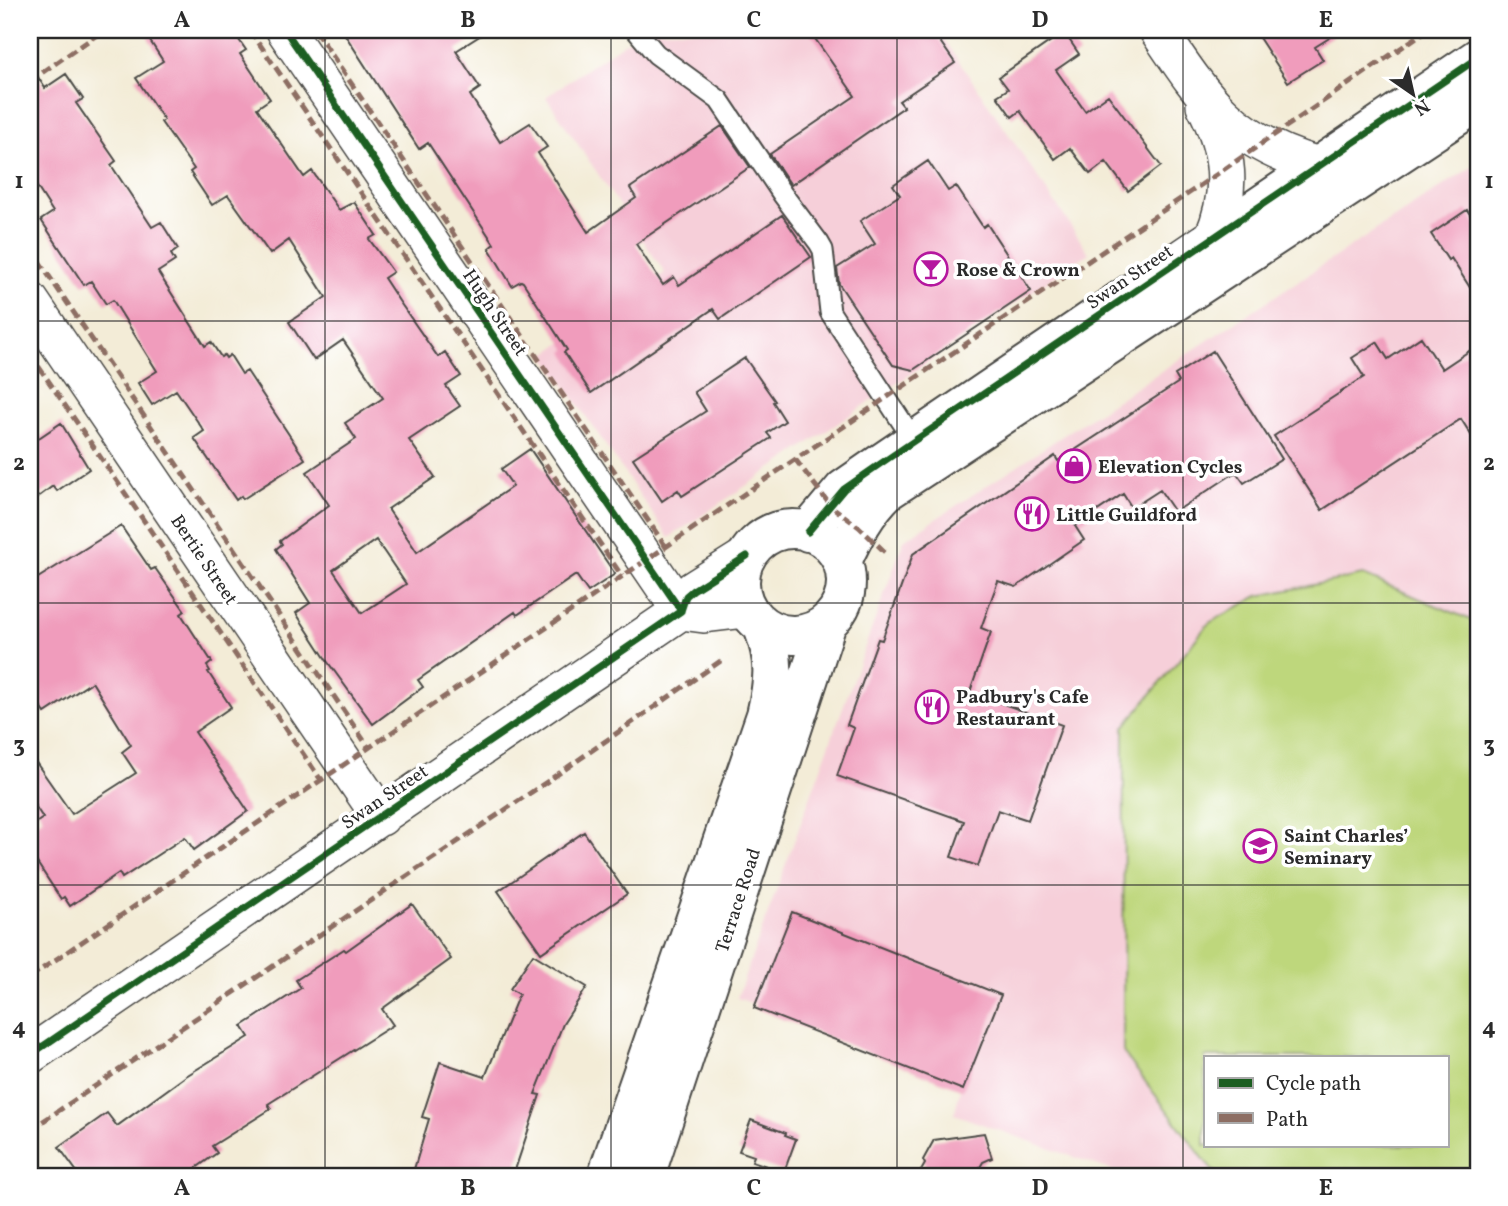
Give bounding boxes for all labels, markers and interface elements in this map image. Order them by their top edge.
text: A [174,5,190,37]
text: B [460,5,476,37]
text: C [747,5,761,37]
text: D [1032,5,1049,37]
text: E [1319,5,1333,37]
north arrow [1378,60,1448,130]
text: N [1408,92,1434,121]
text: 1 [14,166,24,198]
text: 1 [1484,166,1494,198]
street label: Swan Street [1082,239,1179,316]
bar icon: Rose & Crown [912,250,950,288]
place label: Rose & Crown [956,258,1080,284]
street label: Hugh Street [456,265,533,362]
shop icon: Elevation Cycles [1055,447,1093,485]
text: 2 [13,448,25,480]
text: 2 [1483,448,1495,480]
place label: Elevation Cycles [1098,455,1243,481]
restaurant icon: Little Guildford [1013,495,1051,533]
place label: Little Guildford [1056,503,1197,529]
street label: Bertie Street [164,510,243,611]
place label: Padbury's Cafe Restaurant [956,685,1089,733]
restaurant icon: Padbury's Cafe Restaurant [913,688,951,726]
text: 3 [13,730,25,762]
text: 3 [1483,730,1495,762]
street label: Swan Street [337,759,434,836]
place label: Saint Charles’ Seminary [1284,824,1408,872]
school or university icon: Saint Charles’ Seminary [1241,827,1279,865]
street label: Terrace Road [710,845,768,956]
text: 4 [12,1012,26,1044]
text: 4 [1482,1012,1496,1044]
legend [1204,1056,1448,1146]
text: Cycle path [1266,1070,1361,1099]
text: Path [1266,1106,1308,1135]
text: A [174,1173,190,1205]
text: B [460,1173,476,1205]
text: C [747,1173,761,1205]
text: D [1032,1173,1049,1205]
text: E [1319,1173,1333,1205]

